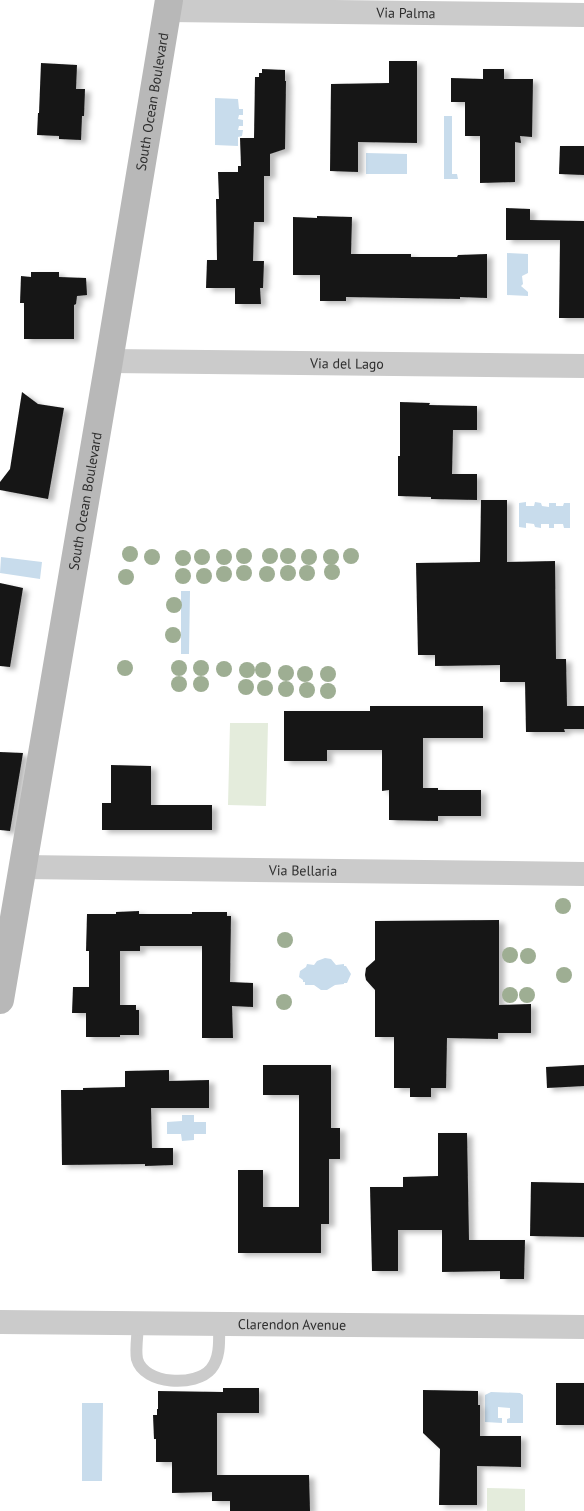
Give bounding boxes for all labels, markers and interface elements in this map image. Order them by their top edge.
street label: Via Palma [375,3,436,22]
street label: South Ocean Boulevard [132,31,172,172]
street label: Via del Lago [309,354,384,373]
street label: South Ocean Boulevard [64,431,106,572]
street label: Via Bellaria [268,861,337,880]
street label: Clarendon Avenue [238,1315,346,1334]

